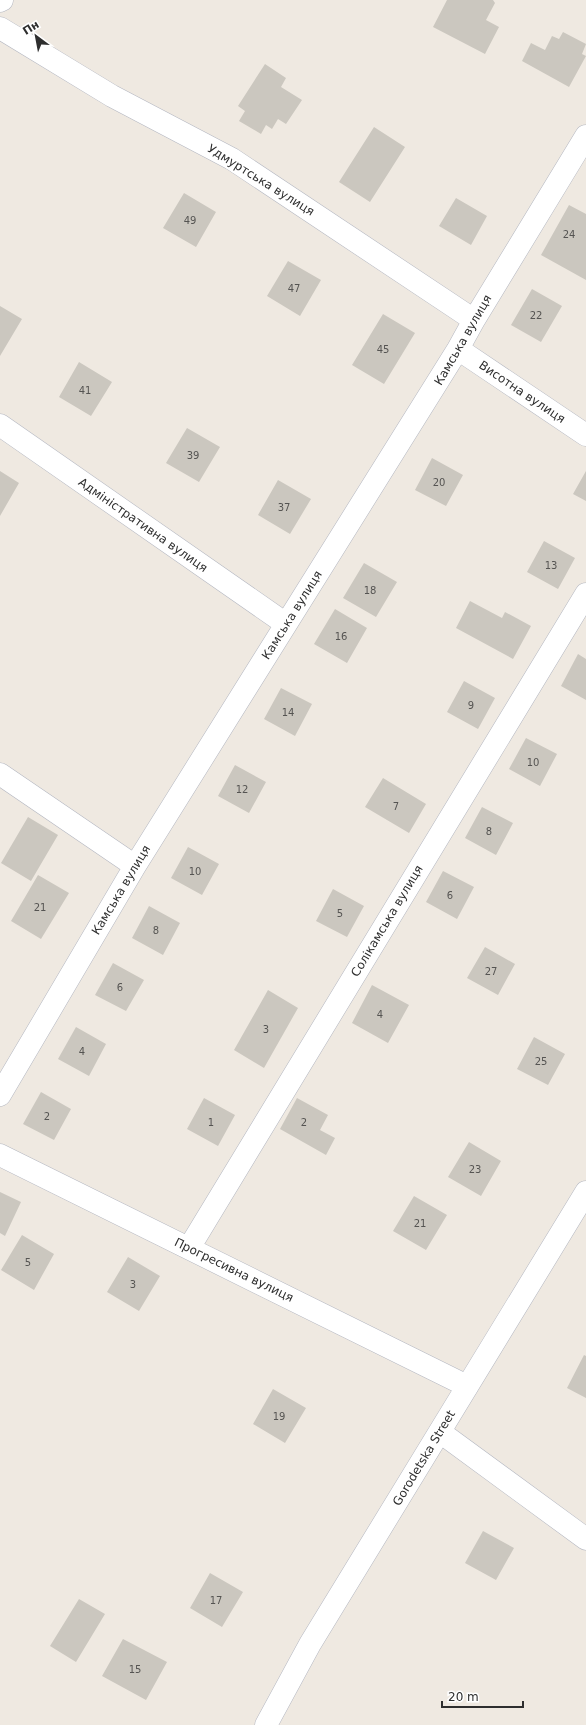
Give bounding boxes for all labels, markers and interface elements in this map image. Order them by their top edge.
north arrow [16,16,56,56]
text: Пн [20,18,42,38]
street label: Удмуртська вулиця [205,141,317,219]
house number: 49 [184,215,196,226]
house number: 24 [563,229,575,240]
house number: 47 [288,283,300,294]
street label: Камська вулиця [431,292,495,388]
house number: 22 [530,310,542,321]
house number: 45 [377,344,389,355]
street label: Висотна вулиця [476,358,568,426]
house number: 41 [79,385,91,396]
house number: 39 [187,450,199,461]
street label: Адміністративна вулиця [76,475,210,575]
house number: 20 [433,477,445,488]
house number: 37 [278,502,290,513]
house number: 13 [545,560,557,571]
street label: Камська вулиця [259,568,325,662]
house number: 18 [364,585,376,596]
house number: 16 [335,631,347,642]
house number: 9 [468,700,474,711]
house number: 14 [282,707,294,718]
house number: 10 [527,757,539,768]
house number: 12 [236,784,248,795]
house number: 7 [393,801,399,812]
house number: 8 [486,826,492,837]
street label: Камська вулиця [89,843,153,937]
street label: Солікамська вулиця [348,863,426,979]
house number: 10 [189,866,201,877]
house number: 6 [447,890,453,901]
house number: 21 [34,902,46,913]
house number: 5 [337,908,343,919]
house number: 8 [153,925,159,936]
house number: 27 [485,966,497,977]
house number: 6 [117,982,123,993]
house number: 4 [377,1009,383,1020]
house number: 3 [263,1024,269,1035]
house number: 4 [79,1046,85,1057]
house number: 25 [535,1056,547,1067]
house number: 2 [44,1111,50,1122]
house number: 1 [208,1117,214,1128]
house number: 2 [301,1117,307,1128]
house number: 23 [469,1164,481,1175]
house number: 21 [414,1218,426,1229]
street label: Прогресивна вулиця [172,1235,296,1305]
house number: 5 [25,1257,31,1268]
house number: 3 [130,1279,136,1290]
street label: Gorodetska Street [390,1407,458,1508]
house number: 19 [273,1411,285,1422]
house number: 17 [210,1595,222,1606]
house number: 15 [129,1664,141,1675]
scale bar [442,1683,523,1709]
text: 20 m [448,1690,479,1704]

